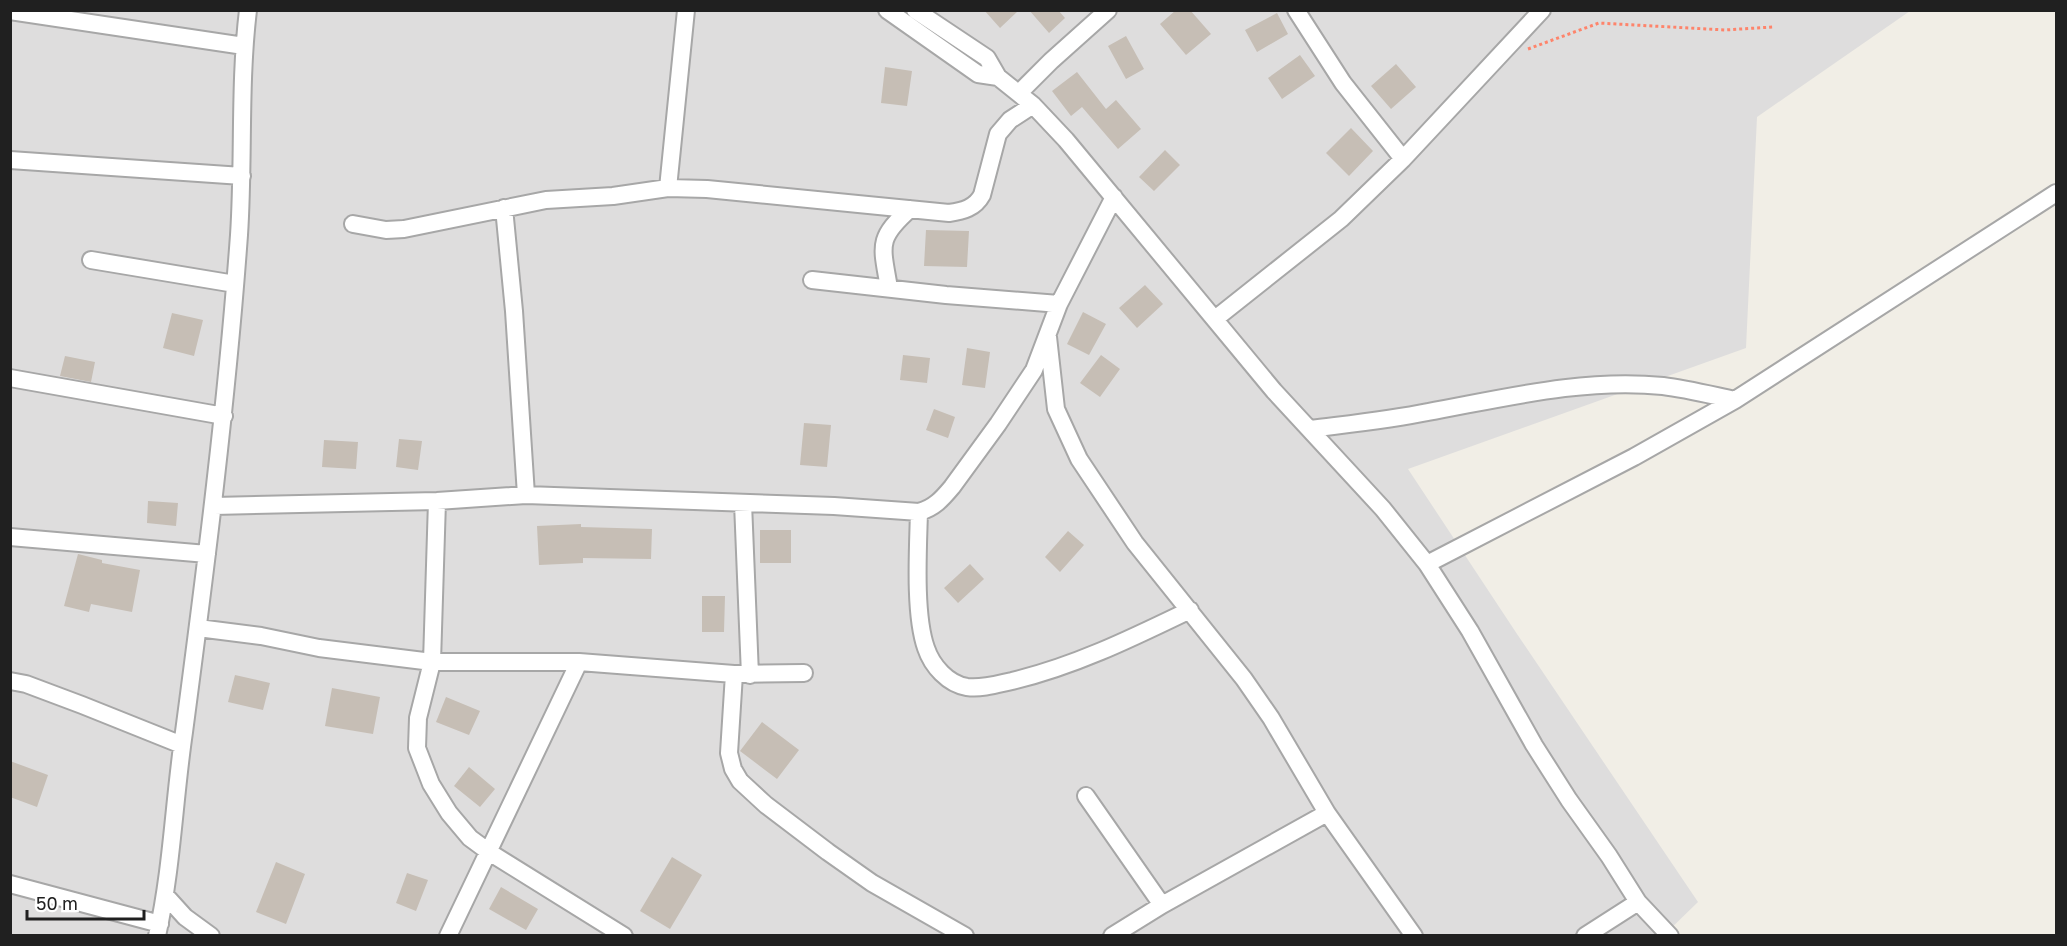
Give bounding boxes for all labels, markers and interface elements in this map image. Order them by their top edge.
scale bar [27,883,144,921]
text: 50 m [36,892,78,914]

